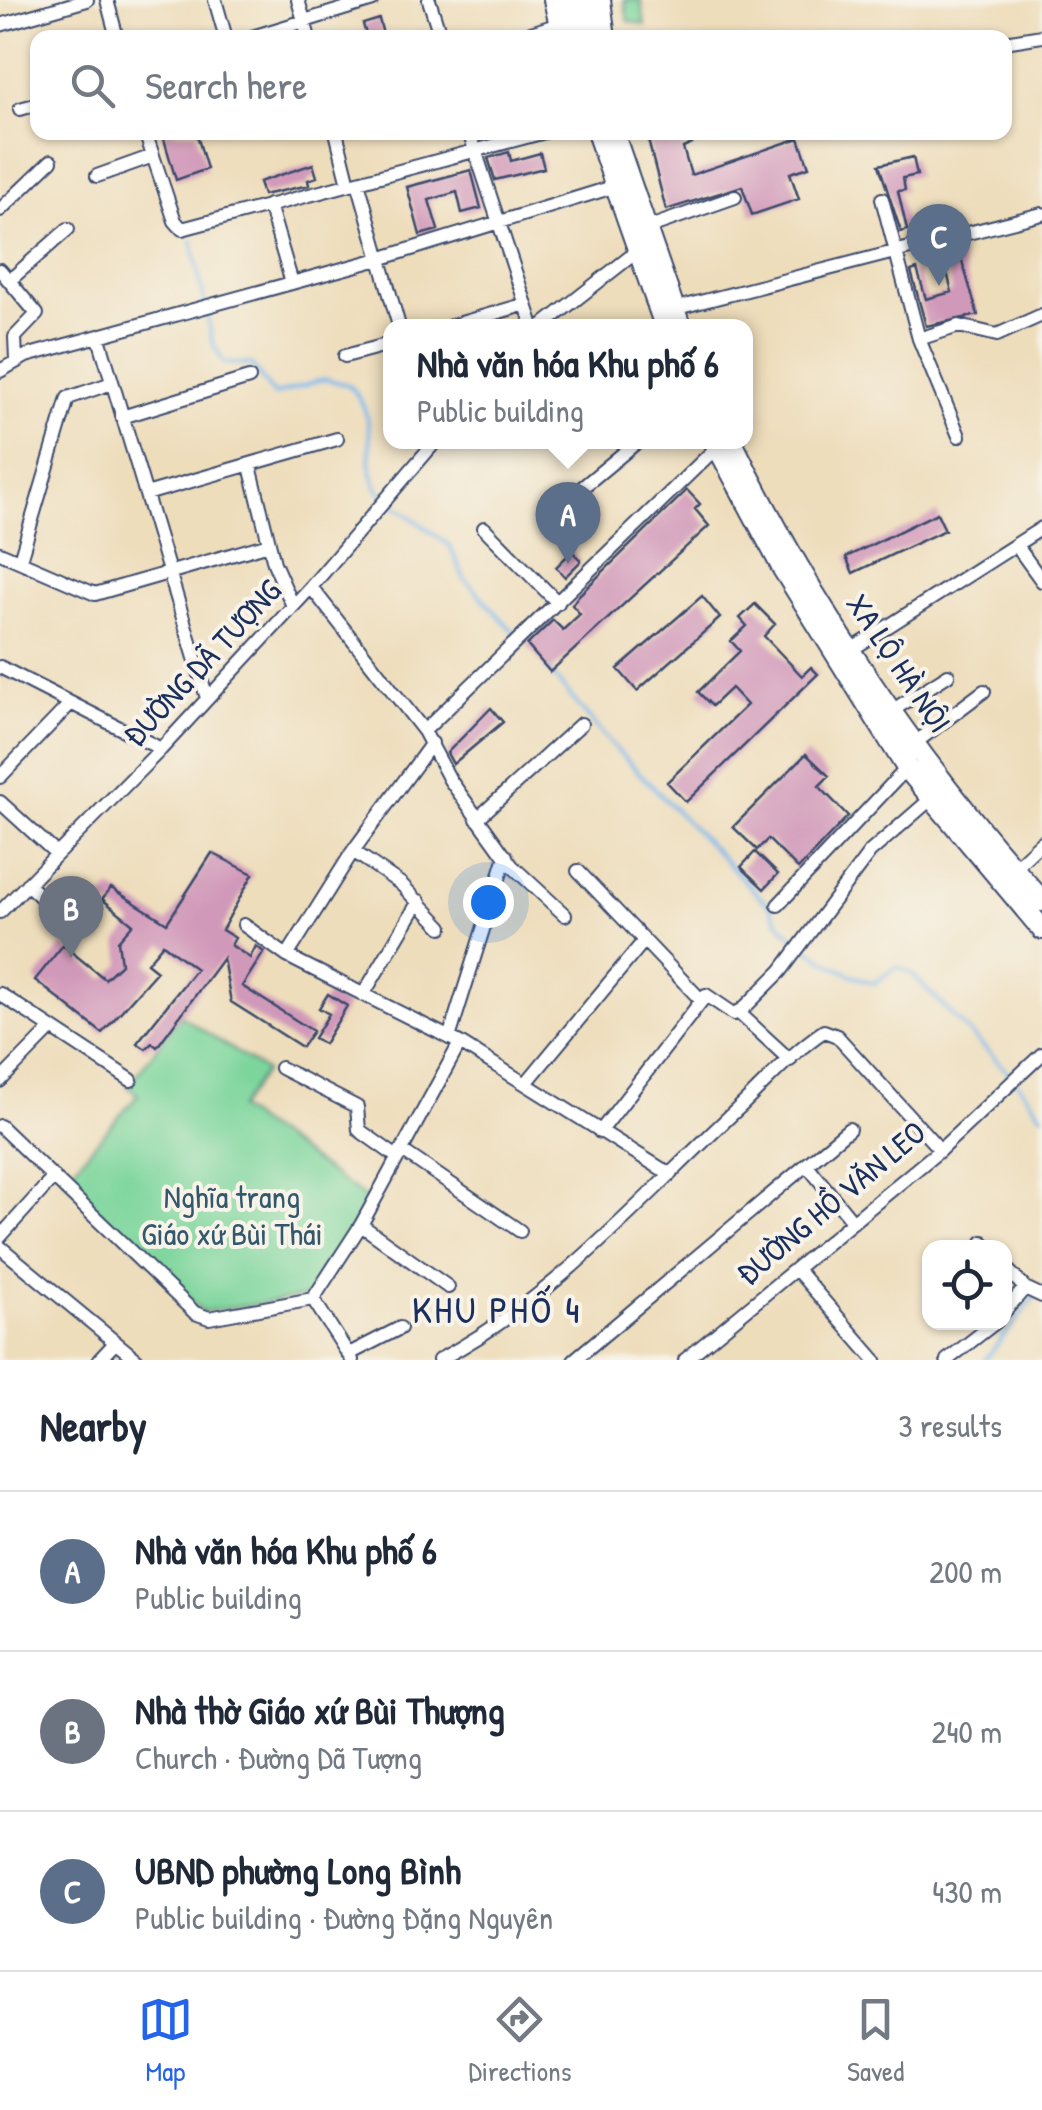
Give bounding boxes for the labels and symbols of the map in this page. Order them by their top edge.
pin: C [906,204,972,286]
pin: A [536,482,600,564]
street label: ĐƯỜNG DÃ TƯỢNG [113,569,291,755]
street label: XA LỘ HÀ NỘI [837,585,962,741]
pin: B [38,876,104,958]
your location [463,877,514,928]
street label: ĐƯỜNG HỒ VĂN LEO [727,1111,934,1295]
park label: Nghĩa trang Giáo xứ Bùi Thái [141,1175,323,1255]
district label: KHU PHỐ 4 [412,1283,582,1335]

